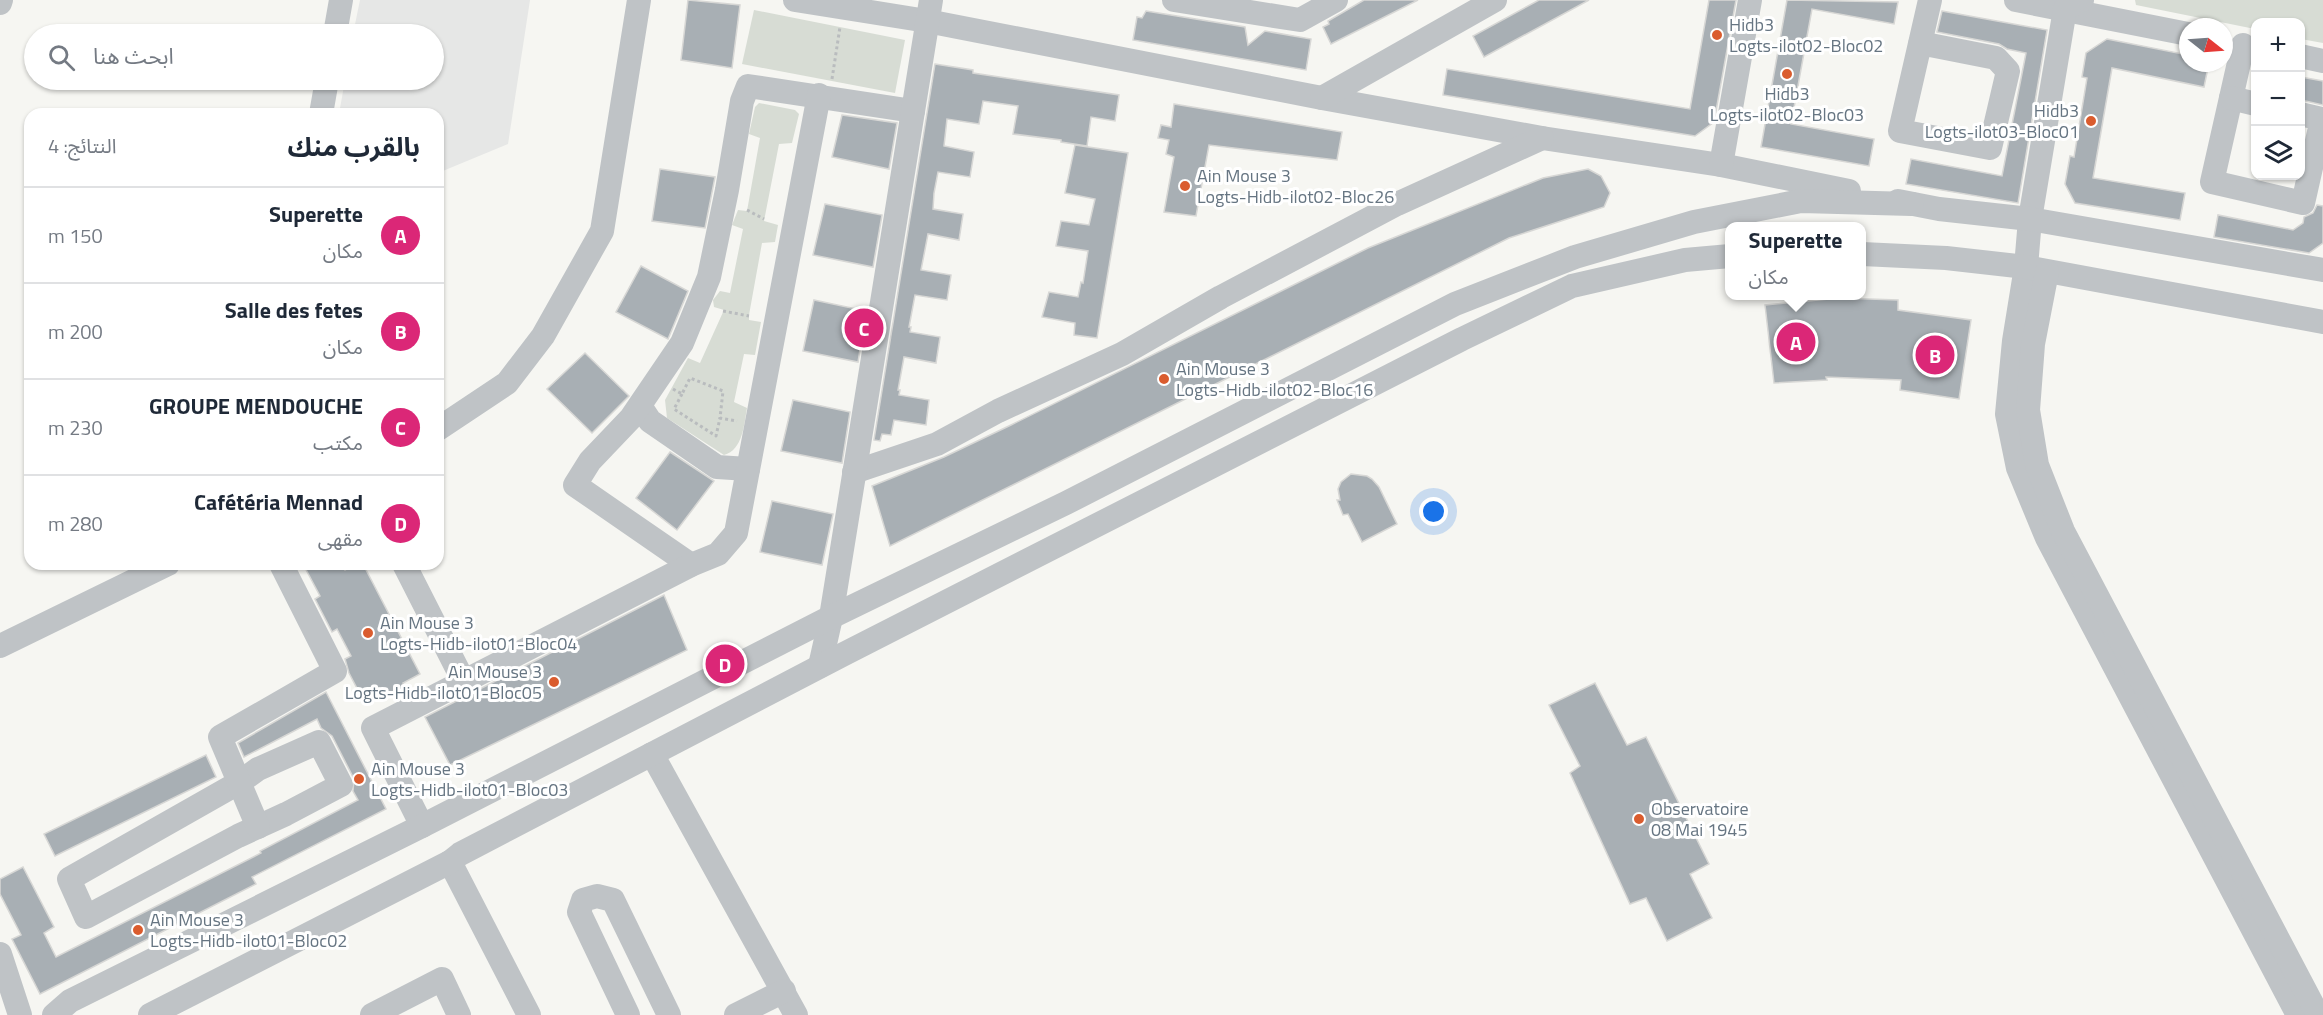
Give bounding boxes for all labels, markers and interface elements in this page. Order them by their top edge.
place label: Hidb3 Logts-ilot02-Bloc02 [1729,11,1883,59]
north arrow [2179,18,2233,72]
map controls [2251,18,2305,180]
button: + [2251,18,2305,72]
search box [24,24,444,90]
marker: Hidb3 Logts-ilot02-Bloc02 [1710,28,1724,42]
text: ابحث هنا [93,39,174,73]
icon: search [45,41,78,74]
marker: Hidb3 Logts-ilot02-Bloc03 [1780,67,1794,81]
button: − [2251,72,2305,126]
place label: Hidb3 Logts-ilot02-Bloc03 [1710,80,1864,128]
place label: Hidb3 Logts-ilot03-Bloc01 [1925,97,2079,145]
marker: Hidb3 Logts-ilot03-Bloc01 [2084,114,2098,128]
button: layers [2251,126,2305,180]
text: بالقرب منك [288,127,420,166]
text: النتائج: 4 [48,130,116,161]
place label: Ain Mouse 3 Logts-Hidb-ilot02-Bloc26 [1197,162,1394,210]
marker: Ain Mouse 3 Logts-Hidb-ilot02-Bloc26 [1178,179,1192,193]
text: Superette [269,197,363,231]
text: 150 m [48,220,103,251]
text: A [394,220,407,251]
popup [1725,222,1866,300]
text: Superette [1749,223,1842,257]
text: مكان [323,235,363,266]
text: مكان [1749,261,1789,292]
text: Salle des fetes [225,293,363,327]
pin: C [844,306,884,350]
text: 200 m [48,316,103,347]
text: B [394,316,407,347]
pin: A [1776,320,1816,364]
text: مكان [323,331,363,362]
pin: B [1916,332,1954,378]
place label: Ain Mouse 3 Logts-Hidb-ilot02-Bloc16 [1176,355,1373,403]
marker: Ain Mouse 3 Logts-Hidb-ilot02-Bloc16 [1157,372,1171,386]
text: GROUPE MENDOUCHE [149,389,363,423]
text: 230 m [48,412,103,443]
text: C [395,412,406,443]
text: مكتب [313,427,363,458]
text: Cafétéria Mennad [194,485,363,519]
your location [1419,497,1448,526]
text: 280 m [48,508,103,539]
text: D [394,508,407,539]
text: مقهى [318,523,363,554]
place label: Ain Mouse 3 Logts-Hidb-ilot01-Bloc04 [380,609,577,657]
marker: Ain Mouse 3 Logts-Hidb-ilot01-Bloc04 [361,626,375,640]
pin: D [706,642,744,686]
place label: Ain Mouse 3 Logts-Hidb-ilot01-Bloc05 [345,658,542,706]
marker: Ain Mouse 3 Logts-Hidb-ilot01-Bloc05 [547,675,561,689]
place label: Ain Mouse 3 Logts-Hidb-ilot01-Bloc03 [371,755,568,803]
marker: Ain Mouse 3 Logts-Hidb-ilot01-Bloc03 [352,772,366,786]
place label: Observatoire 08 Mai 1945 [1651,795,1748,843]
marker: Observatoire 08 Mai 1945 [1632,812,1646,826]
place label: Ain Mouse 3 Logts-Hidb-ilot01-Bloc02 [150,906,347,954]
marker: Ain Mouse 3 Logts-Hidb-ilot01-Bloc02 [131,923,145,937]

